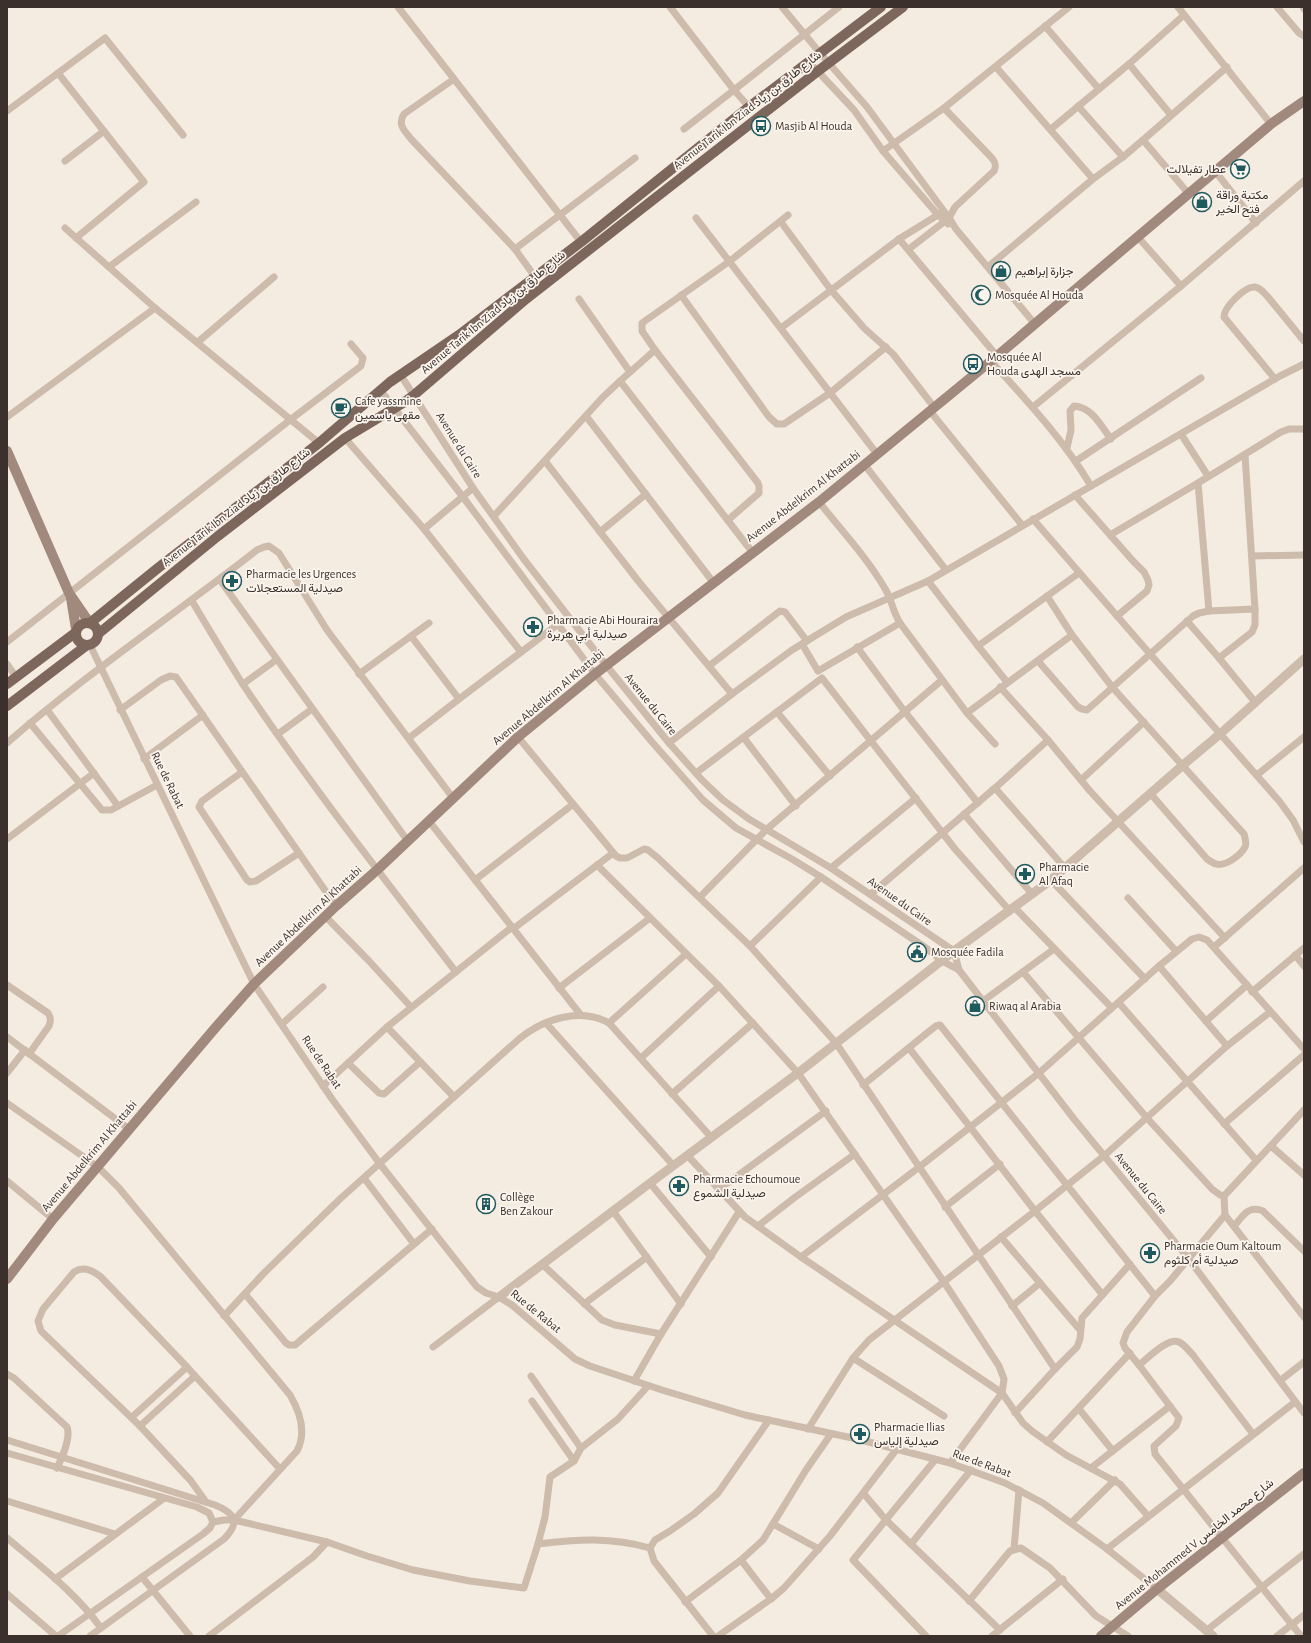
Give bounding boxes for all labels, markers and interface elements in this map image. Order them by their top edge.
street label: Avenue Tarik Ibn Ziad شارع طارق بن زياد [671,49,825,174]
bus stop icon: Masjib Al Houda [750,115,772,137]
place label: Masjib Al Houda [775,120,853,133]
supermarket icon: عطار تفيلالت [1229,158,1251,180]
place label: عطار تفيلالت [1167,163,1226,177]
place label: مكتبة وراقة فتح الخير [1215,189,1268,218]
shop icon: مكتبة وراقة فتح الخير [1191,191,1213,213]
street label: Avenue Tarik Ibn Ziad شارع طارق بن زياد [419,248,569,378]
shop icon: جزارة إبراهيم [990,260,1012,282]
place label: جزارة إبراهيم [1015,265,1074,279]
mosque icon: Mosquée Al Houda [970,284,992,306]
place label: Mosquée Al Houda [995,289,1084,301]
place label: Mosquée Al Houda مسجد الهدى [987,351,1081,379]
bus stop icon: Mosquée Al Houda مسجد الهدى [962,353,984,375]
place label: Cafe yassmine مقهى ياسمين [355,395,421,423]
cafe icon: Cafe yassmine مقهى ياسمين [330,397,352,419]
street label: Avenue du Caire [434,410,484,480]
street label: Avenue Tarik Ibn Ziad شارع طارق بن زياد [160,446,314,571]
street label: Avenue Abdelkrim Al Khattabi [744,448,862,544]
place label: Pharmacie les Urgences صيدلية المستعجلات [246,568,356,595]
pharmacy icon: Pharmacie les Urgences صيدلية المستعجلات [221,570,243,592]
place label: Pharmacie Abi Houraira صيدلية أبي هريرة [547,614,659,644]
pharmacy icon: Pharmacie Abi Houraira صيدلية أبي هريرة [522,616,544,638]
street label: Avenue Abdelkrim Al Khattabi [490,647,606,747]
street label: Avenue du Caire [623,671,679,737]
street label: Rue de Rabat [149,750,187,810]
place label: Pharmacie Al Afaq [1039,861,1089,887]
street label: Avenue Abdelkrim Al Khattabi [252,863,364,969]
pharmacy icon: Pharmacie Al Afaq [1014,863,1036,885]
street label: Avenue du Caire [866,874,934,928]
public building icon: Mosquée Fadila [906,941,928,963]
place label: Mosquée Fadila [931,946,1004,958]
shop icon: Riwaq al Arabia [964,995,986,1017]
place label: Riwaq al Arabia [989,1000,1062,1012]
street label: Rue de Rabat [300,1033,344,1091]
street label: Avenue Abdelkrim Al Khattabi [39,1098,139,1214]
street label: Avenue du Caire [1113,1150,1169,1216]
place label: Pharmacie Echoumoue صيدلية الشموع [693,1173,800,1202]
pharmacy icon: Pharmacie Echoumoue صيدلية الشموع [668,1175,690,1197]
place label: Collège Ben Zakour [500,1191,553,1217]
building icon: Collège Ben Zakour [475,1193,497,1215]
place label: Pharmacie Oum Kaltoum صيدلية أم كلثوم [1164,1240,1281,1268]
pharmacy icon: Pharmacie Oum Kaltoum صيدلية أم كلثوم [1139,1242,1161,1264]
street label: Rue de Rabat [508,1287,564,1335]
place label: Pharmacie Ilias صيدلية إلياس [874,1421,945,1449]
pharmacy icon: Pharmacie Ilias صيدلية إلياس [849,1423,871,1445]
street label: Rue de Rabat [951,1447,1013,1479]
street label: Avenue Mohammed V شارع محمد الخامس [1112,1476,1277,1614]

